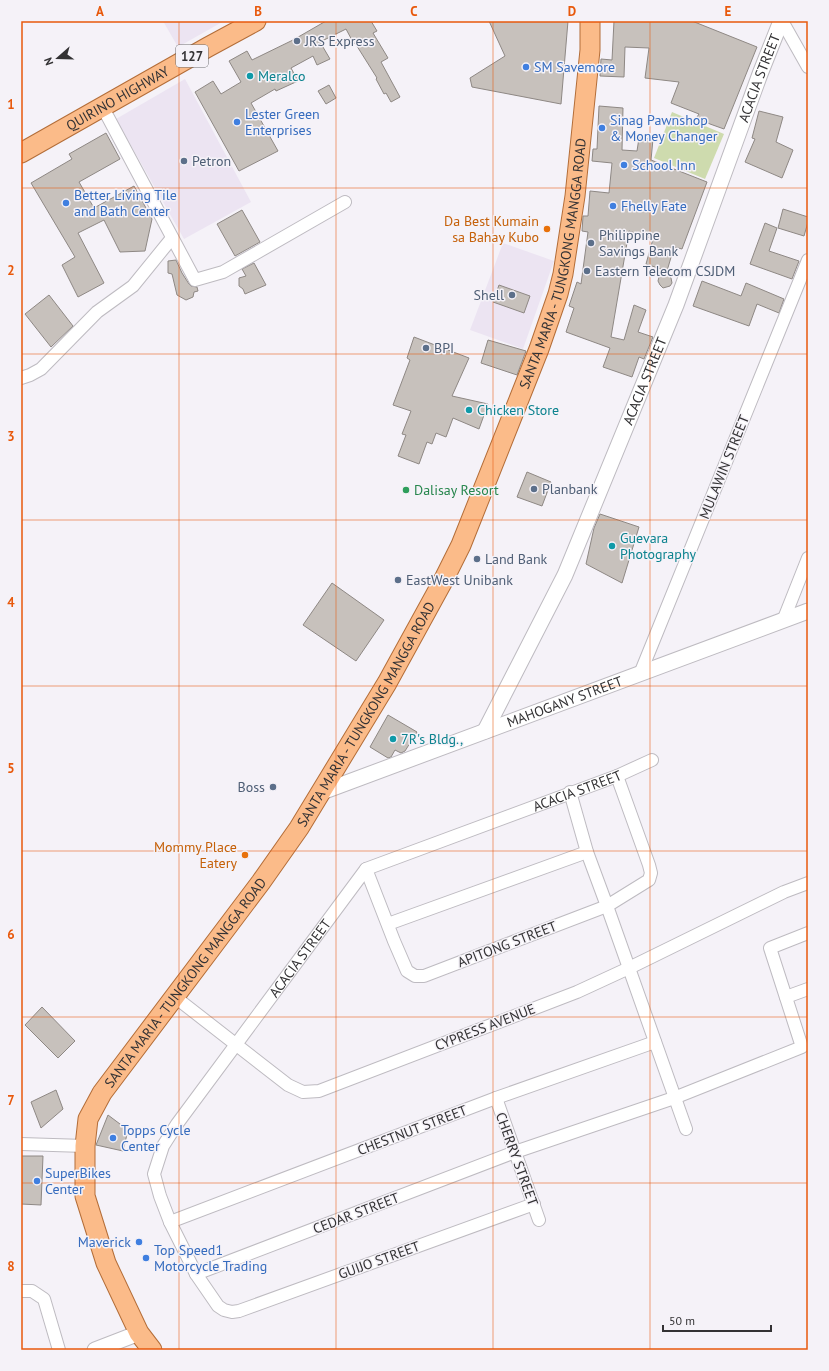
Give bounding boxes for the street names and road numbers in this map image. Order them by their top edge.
street label: ACACIA STREET [734,31,784,125]
road number: 127 [176,45,208,67]
street label: QUIRINO HIGHWAY [63,62,173,135]
street label: SANTA MARIA - TUNGKONG MANGGA ROAD [515,137,590,392]
street label: ACACIA STREET [619,334,671,428]
street label: MULAWIN STREET [695,412,753,522]
street label: SANTA MARIA - TUNGKONG MANGGA ROAD [293,598,439,830]
street label: MAHOGANY STREET [504,672,625,731]
street label: ACACIA STREET [530,766,625,815]
street label: SANTA MARIA - TUNGKONG MANGGA ROAD [100,874,270,1091]
street label: ACACIA STREET [265,915,335,1001]
street label: APITONG STREET [455,917,559,971]
street label: CYPRESS AVENUE [432,1000,538,1054]
street label: CHESTNUT STREET [355,1101,470,1159]
street label: CHERRY STREET [492,1110,542,1208]
street label: CEDAR STREET [310,1188,402,1238]
street label: GUIJO STREET [336,1237,422,1283]

